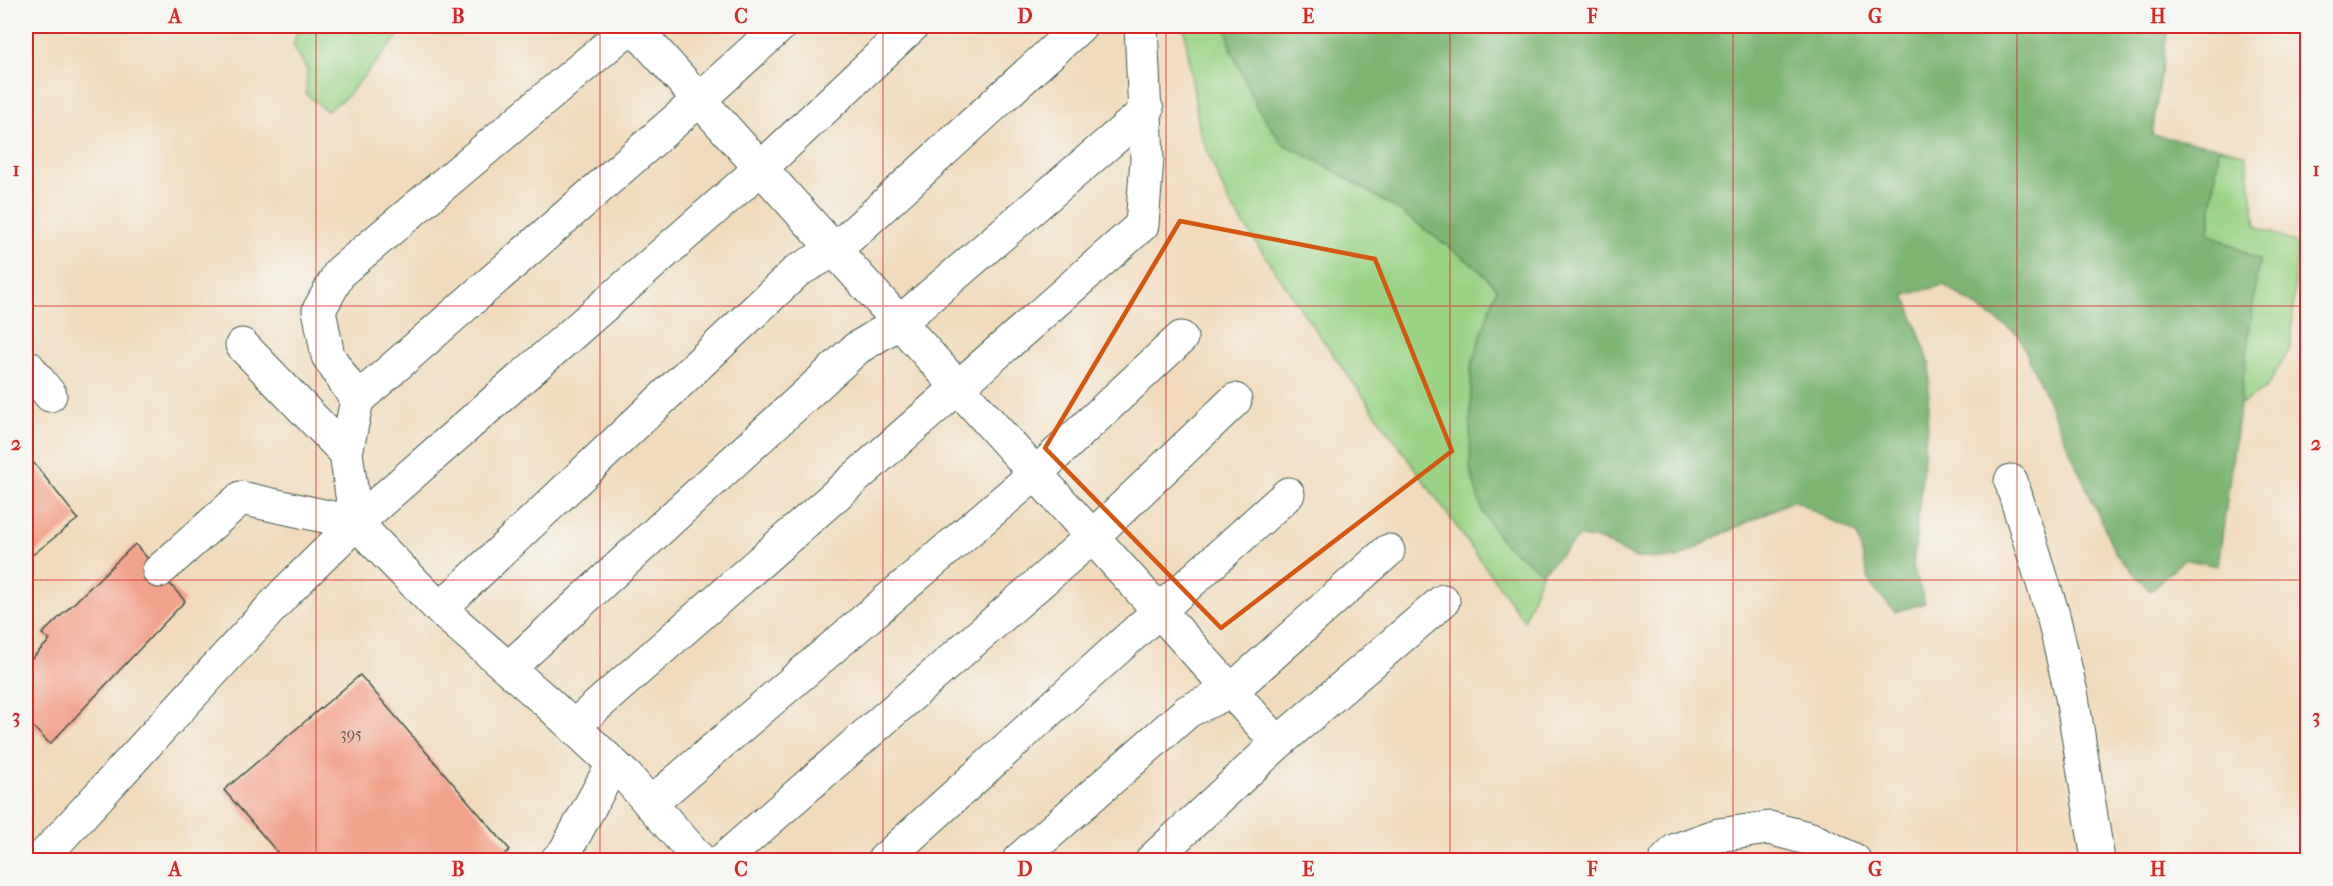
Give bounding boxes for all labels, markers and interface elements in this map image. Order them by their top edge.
text: A [167,5,183,28]
text: B [451,5,465,28]
text: C [734,5,748,28]
text: D [1017,5,1033,28]
text: E [1302,5,1314,28]
text: F [1586,5,1598,28]
text: G [1868,5,1882,28]
text: H [2150,5,2166,28]
text: 1 [12,158,20,181]
text: 1 [2312,158,2320,181]
text: 2 [11,432,21,455]
text: 2 [2311,432,2321,455]
text: 3 [12,705,20,728]
text: 3 [2312,705,2320,728]
house number: 395 [340,724,362,743]
text: A [167,858,183,881]
text: B [451,858,465,881]
text: C [734,858,748,881]
text: D [1017,858,1033,881]
text: E [1302,858,1314,881]
text: F [1586,858,1598,881]
text: G [1868,858,1882,881]
text: H [2150,858,2166,881]

